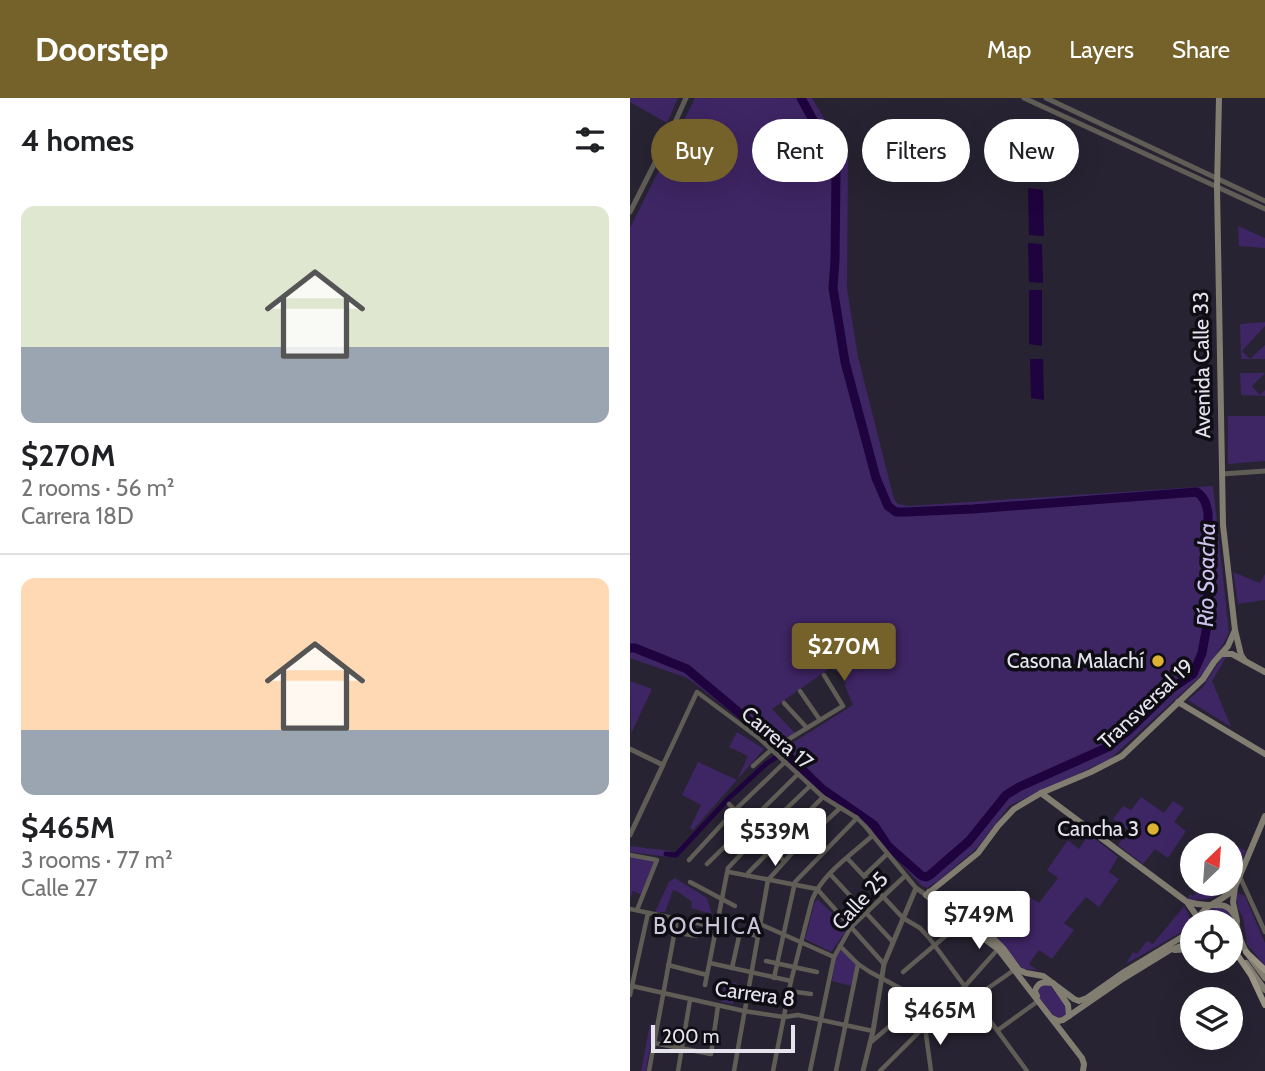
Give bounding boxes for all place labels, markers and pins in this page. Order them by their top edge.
pin: $270M [795,624,893,683]
place label: Casona Malachí [1007,648,1145,673]
marker: Casona Malachí [1150,653,1166,669]
pin: $539M [726,808,824,868]
place label: Cancha 3 [1057,816,1139,841]
marker: Cancha 3 [1145,821,1161,837]
pin: $749M [930,892,1028,951]
pin: $465M [891,988,989,1047]

